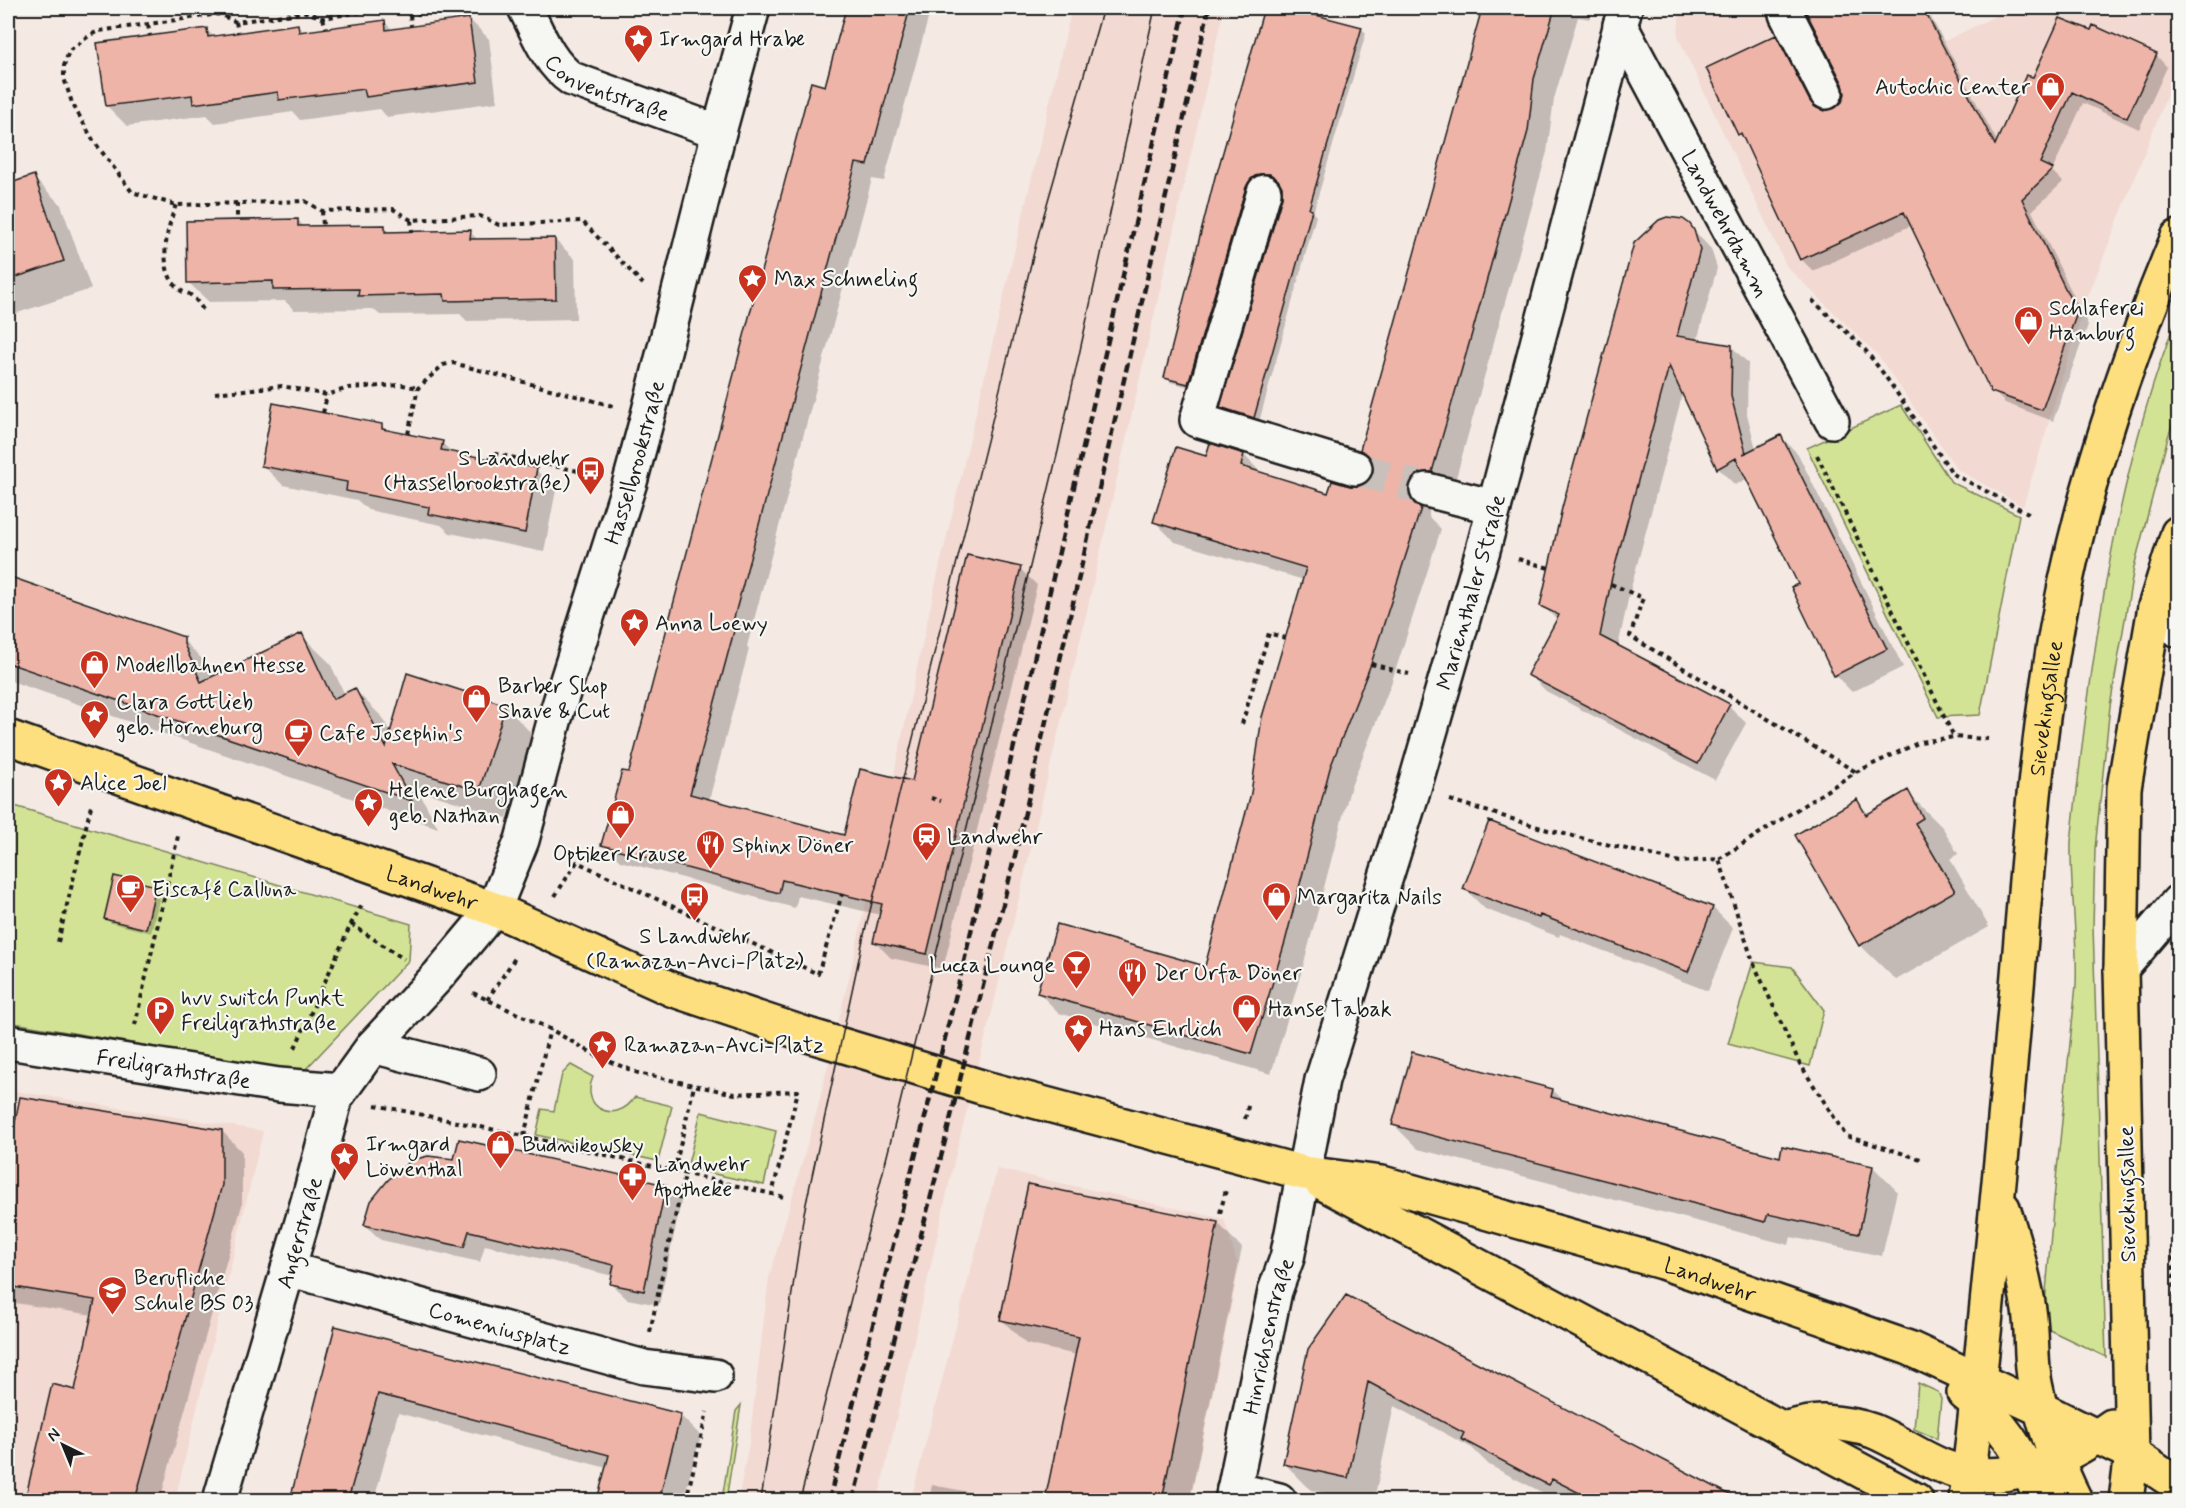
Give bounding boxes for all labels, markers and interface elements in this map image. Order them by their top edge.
place icon: Irmgard Hrabe [622,22,654,64]
place label: Irmgard Hrabe [659,26,805,57]
street label: Conventstraße [537,49,673,129]
shop icon: Autochic Center [2035,70,2067,112]
place label: Autochic Center [1875,74,2031,102]
street label: Landwehrdamm [1674,146,1775,303]
place icon: Max Schmeling [737,262,769,304]
place label: Max Schmeling [774,266,918,297]
place label: Schlaferei Hamburg [2049,295,2144,351]
shop icon: Schlaferei Hamburg [2012,304,2044,346]
street label: Hasselbrookstraße [599,377,672,548]
place label: S Landwehr (Hasselbrookstraße) [383,445,570,498]
bus stop icon: S Landwehr (Hasselbrookstraße) [575,454,607,496]
street label: Marienthaler Straße [1431,491,1513,694]
place icon: Anna Loewy [618,606,650,648]
place label: Anna Loewy [655,610,768,638]
street label: Sievekingsallee [2024,638,2070,778]
shop icon: Modellbahnen Hesse [79,648,111,690]
place label: Modellbahnen Hesse [116,652,306,680]
place label: Barber Shop Shave & Cut [498,673,610,726]
shop icon: Barber Shop Shave & Cut [461,682,493,724]
place label: Clara Gottlieb geb. Horneburg [116,689,263,745]
place icon: Clara Gottlieb geb. Horneburg [79,698,111,740]
cafe icon: Cafe Josephin's [282,716,314,758]
place label: Cafe Josephin's [319,720,463,748]
place icon: Alice Joel [43,766,75,808]
place label: Alice Joel [80,770,167,798]
place label: Helene Burghagen geb. Nathan [389,777,567,831]
place icon: Helene Burghagen geb. Nathan [352,786,384,828]
shop icon: Optiker Krause [604,798,636,840]
station icon: Landwehr [910,820,942,862]
place label: Landwehr [947,824,1043,852]
restaurant icon: Sphinx Döner [695,828,727,870]
place label: Sphinx Döner [732,832,854,860]
place label: Optiker Krause [553,841,687,869]
street label: Landwehr [382,860,482,918]
cafe icon: Eiscafé Calluna [115,872,147,914]
place label: Eiscafé Calluna [152,876,297,904]
bus stop icon: S Landwehr (Ramazan-Avci-Platz) [679,880,711,922]
shop icon: Margarita Nails [1260,880,1292,922]
place label: Margarita Nails [1297,884,1442,915]
place label: S Landwehr (Ramazan-Avci-Platz) [586,923,804,976]
bar icon: Lucca Lounge [1060,948,1092,990]
place label: Lucca Lounge [929,952,1055,983]
restaurant icon: Der Urfa Döner [1117,956,1149,998]
place label: Der Urfa Döner [1154,960,1302,988]
place label: hvv switch Punkt Freiligrathstraße [181,985,345,1039]
shop icon: Hanse Tabak [1231,992,1263,1034]
parking icon: hvv switch Punkt Freiligrathstraße [144,994,176,1036]
place label: Hanse Tabak [1268,996,1392,1024]
place icon: Hans Ehrlich [1062,1012,1094,1054]
place label: Hans Ehrlich [1099,1016,1222,1044]
place icon: Ramazan-Avci-Platz [587,1028,619,1070]
place label: Ramazan-Avci-Platz [624,1032,824,1060]
street label: Freiligrathstraße [95,1044,253,1096]
street label: Sievekingsallee [2113,1125,2146,1263]
shop icon: Budnikowsky [485,1128,517,1170]
place label: Irmgard Löwenthal [366,1131,463,1184]
place label: Budnikowsky [522,1132,644,1160]
place icon: Irmgard Löwenthal [329,1140,361,1182]
place label: Landwehr Apotheke [654,1151,750,1206]
pharmacy icon: Landwehr Apotheke [617,1160,649,1202]
street label: Angerstraße [271,1174,330,1292]
street label: Landwehr [1660,1252,1760,1310]
street label: Hinrichsenstraße [1238,1254,1302,1417]
place label: Berufliche Schule BS 03 [134,1265,253,1318]
school or university icon: Berufliche Schule BS 03 [97,1274,129,1316]
street label: Comeniusplatz [425,1296,574,1362]
north arrow [33,1415,93,1475]
text: N [43,1424,65,1446]

